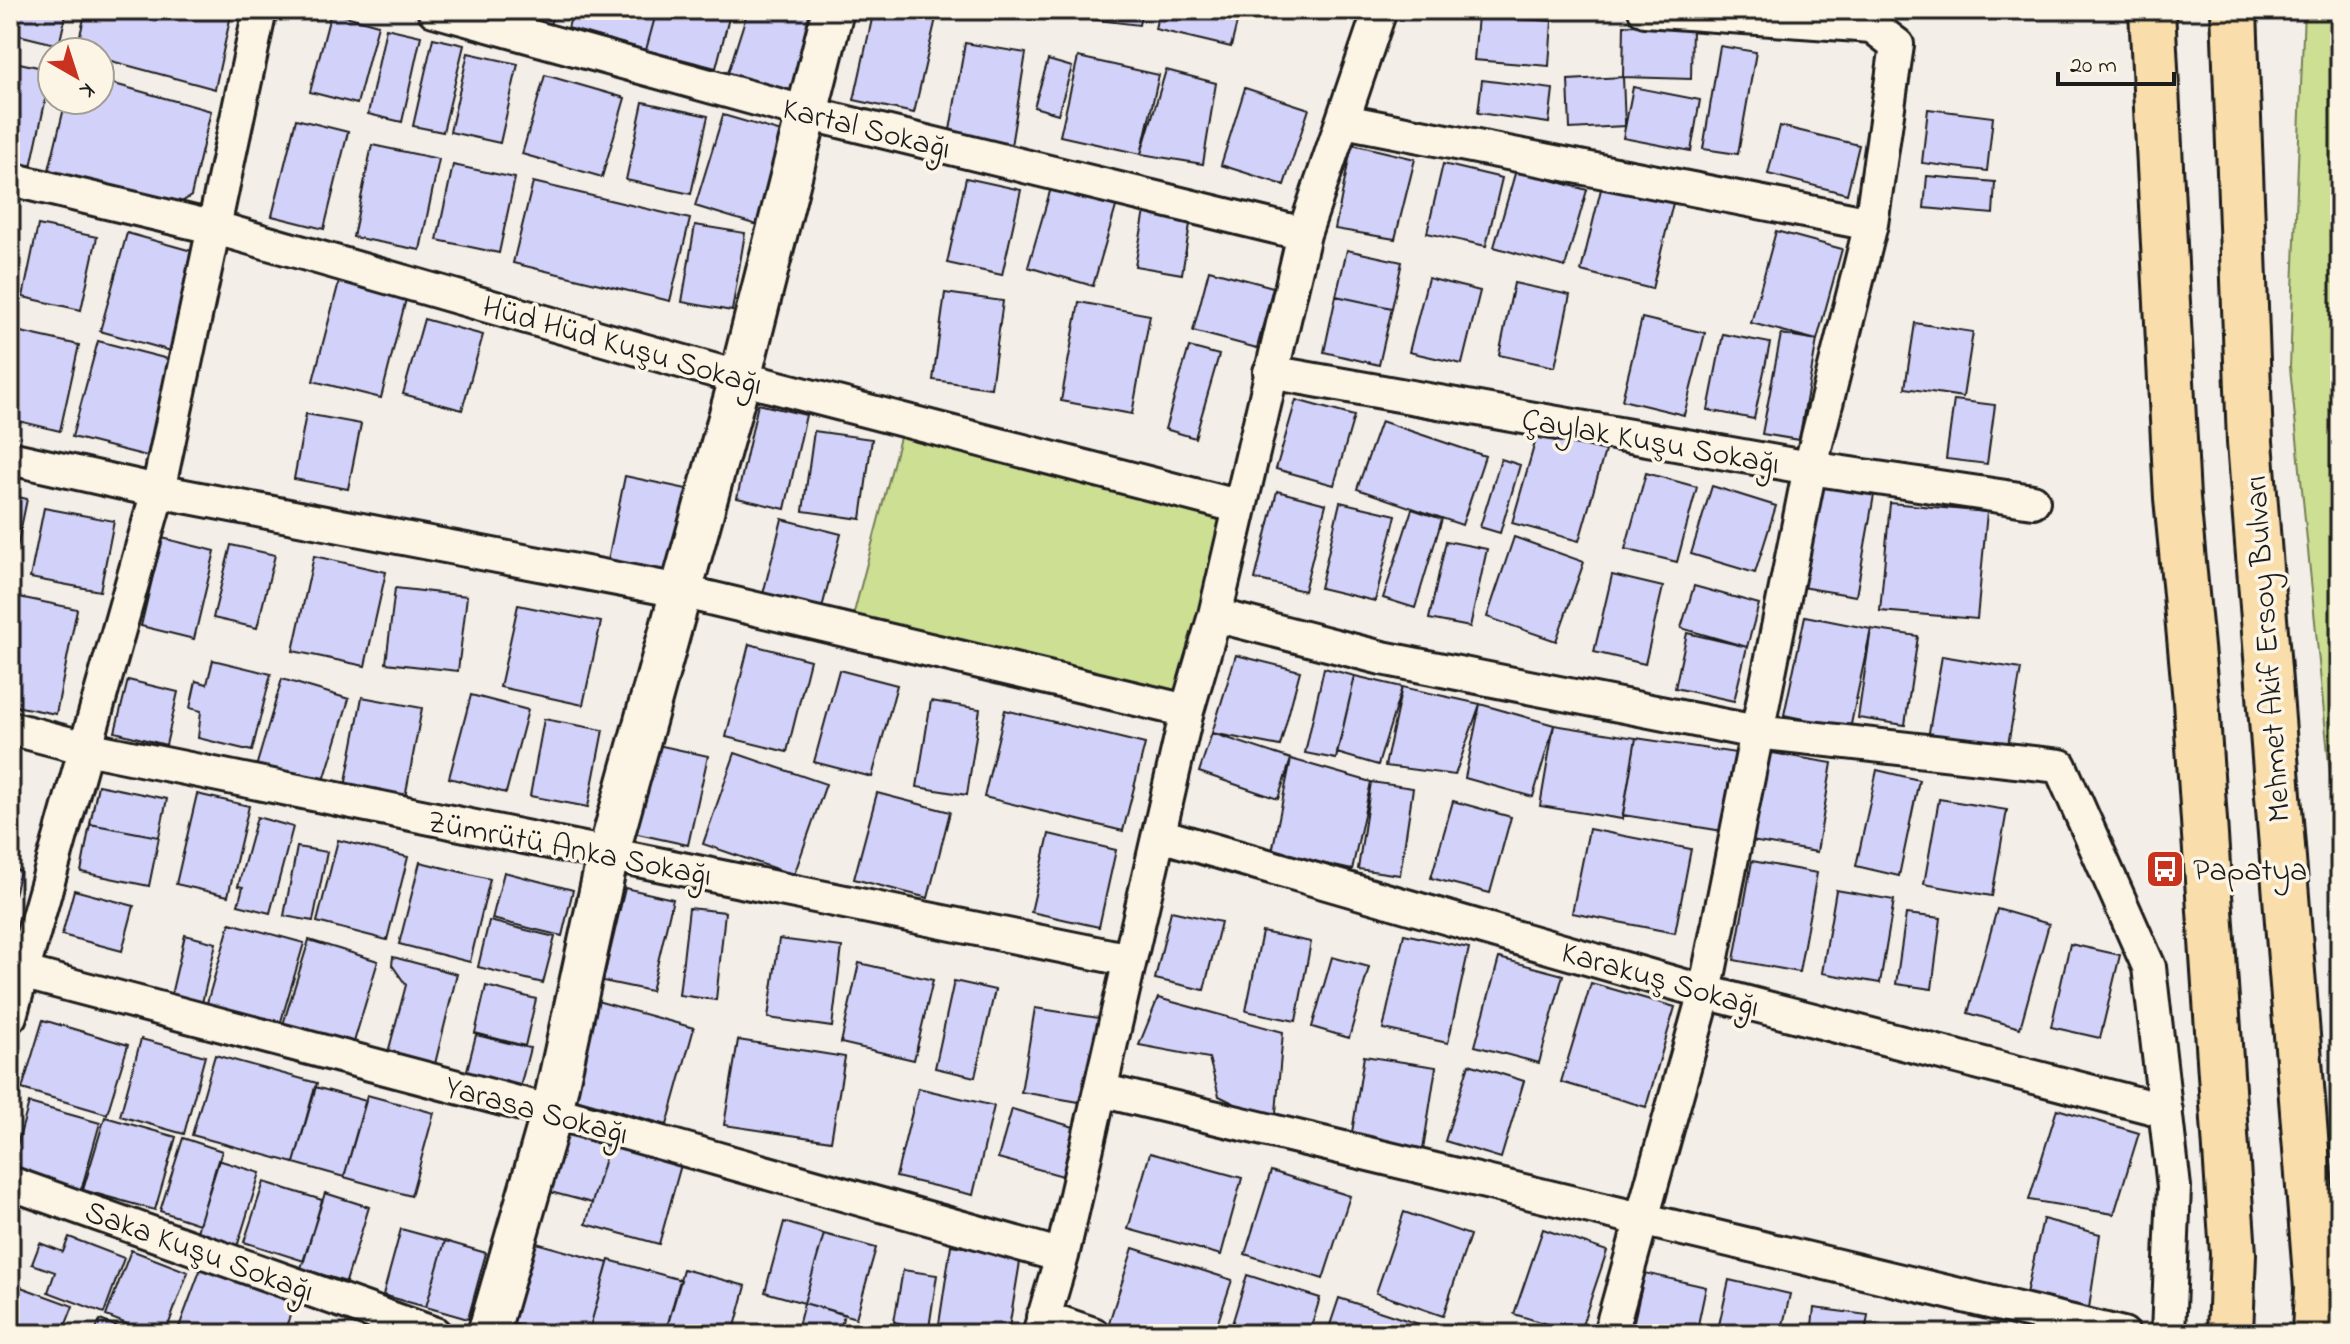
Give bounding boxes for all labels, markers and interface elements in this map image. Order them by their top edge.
north arrow [36,36,116,116]
scale bar [2058,36,2174,86]
text: 20 m [2070,49,2117,84]
text: K [71,73,101,106]
street label: Kartal Sokağı [777,87,955,175]
street label: Hüd Hüd Kuşu Sokağı [476,285,768,411]
street label: Çaylak Kuşu Sokağı [1518,398,1783,490]
street label: Mehmet Akif Ersoy Bulvarı [2234,474,2305,824]
street label: Zümrütü Anka Sokağı [423,800,716,902]
bus stop icon: Papatya [2144,848,2186,890]
place label: Papatya [2193,849,2307,896]
street label: Karakuş Sokağı [1555,931,1765,1033]
street label: Yarasa Sokağı [439,1065,633,1160]
street label: Saka Kuşu Sokağı [77,1190,320,1318]

